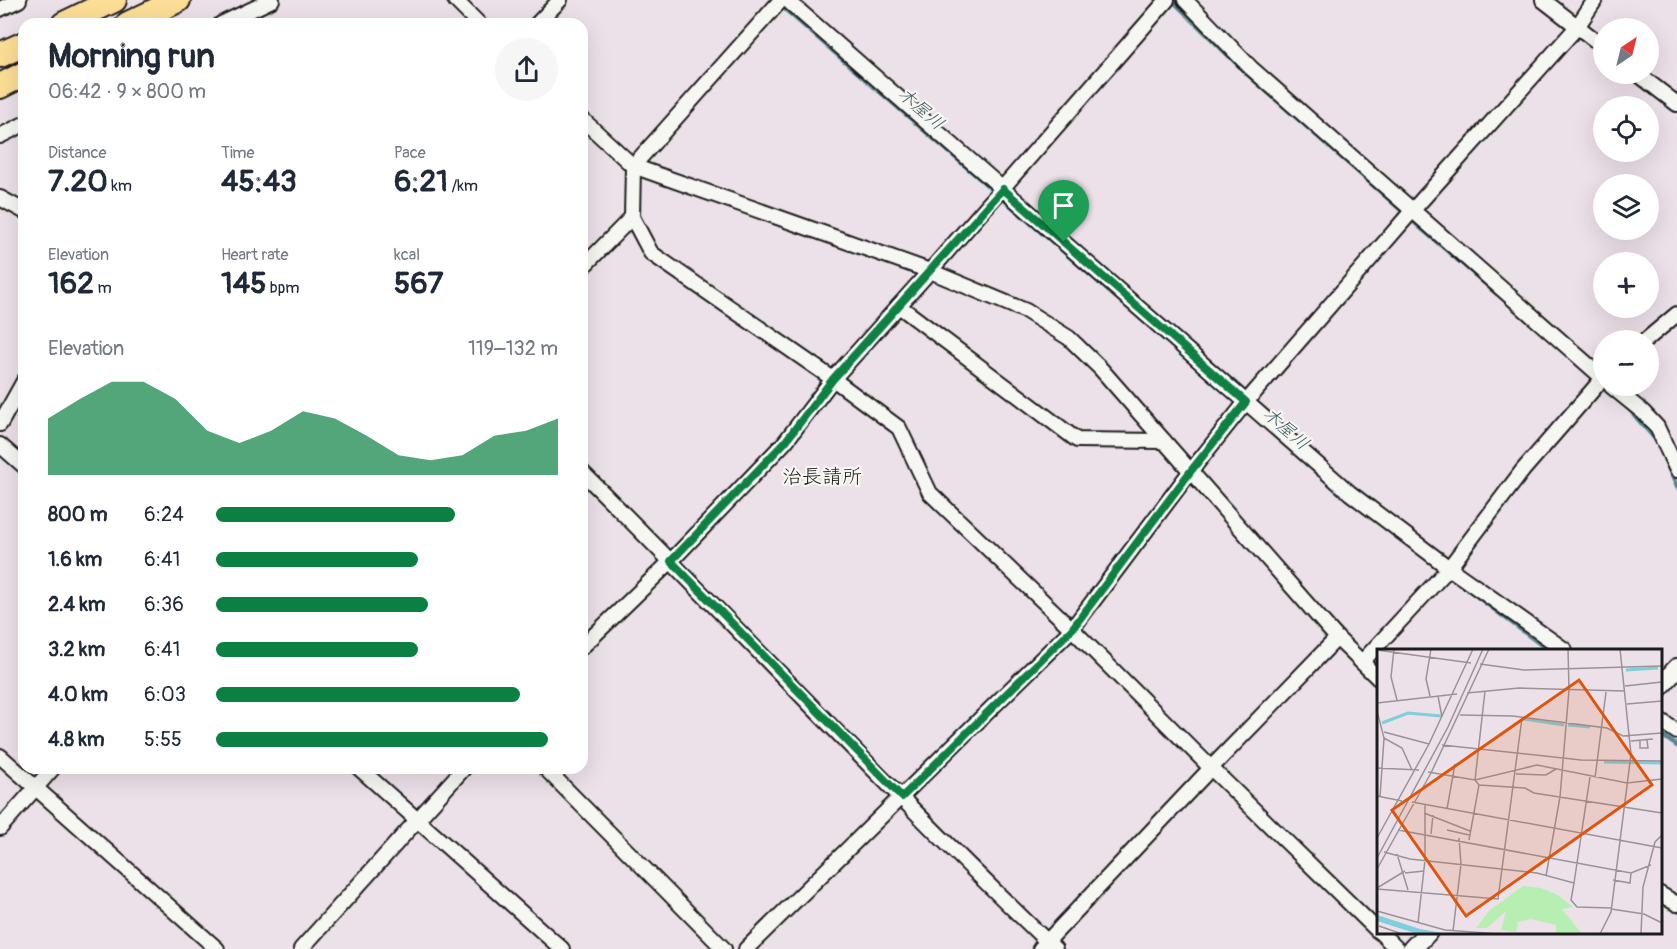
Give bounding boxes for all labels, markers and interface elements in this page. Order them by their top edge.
north arrow [1593,18,1659,84]
map controls [1593,18,1659,396]
text: Morning run [48,36,215,77]
button: share [495,38,558,101]
text: 06:42 · 9 × 800 m [48,79,206,104]
water label: 木屋川 [893,83,949,135]
button: locate [1593,96,1659,162]
text: Distance [48,143,107,163]
text: Time [221,143,254,163]
text: Pace [394,143,426,163]
text: 7.20 [48,163,108,200]
text: 45:43 [221,163,297,200]
text: 6:21 [394,163,448,200]
button: layers [1593,174,1659,240]
text: km [108,176,132,196]
text: /km [448,176,478,196]
pin [1038,180,1089,242]
icon: arrive [1047,189,1080,222]
text: Elevation [48,245,109,265]
text: Heart rate [221,245,288,265]
text: kcal [394,245,420,265]
button: + [1593,252,1659,318]
text: 162 [48,265,94,302]
text: 145 [221,265,266,302]
text: 567 [394,265,443,302]
text: m [94,278,112,298]
text: bpm [266,278,299,298]
button: − [1593,330,1659,396]
text: Elevation [48,336,124,361]
text: 119–132 m [468,336,558,361]
water label: 木屋川 [1258,403,1314,455]
district label: 治長請所 [782,464,862,489]
text: 800 m [48,502,108,527]
text: 6:24 [144,502,184,527]
text: 1.6 km [48,547,102,572]
text: 6:41 [144,547,180,572]
text: 2.4 km [48,592,106,617]
text: 6:36 [144,592,184,617]
text: 3.2 km [48,637,105,662]
text: 6:41 [144,637,180,662]
inset map [1377,649,1662,934]
text: 4.0 km [48,682,108,707]
text: 6:03 [144,682,186,707]
text: 4.8 km [48,727,105,752]
text: 5:55 [144,727,182,752]

